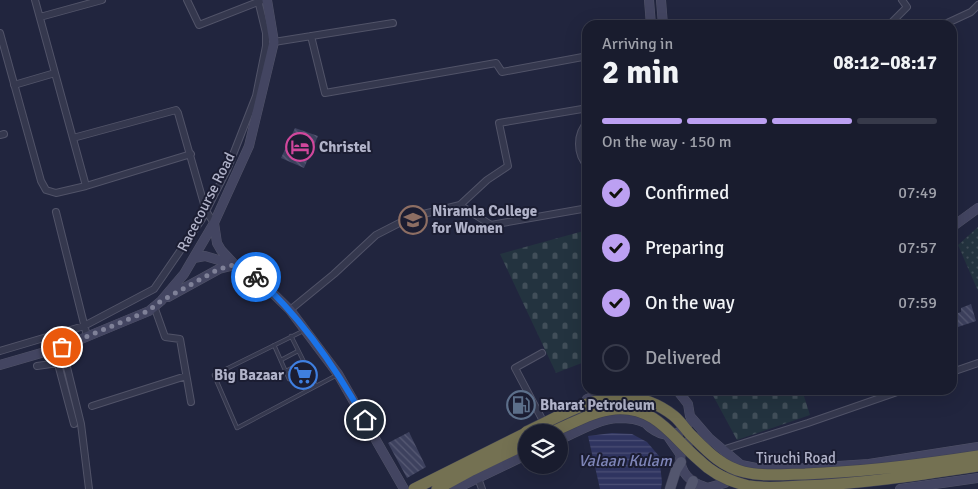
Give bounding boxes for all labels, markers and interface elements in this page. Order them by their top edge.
text: Arriving in [602,34,673,54]
text: 08:12–08:17 [833,51,937,75]
text: 2 min [602,53,679,92]
hotel icon: Christel [285,132,315,162]
text: On the way · 150 m [602,132,732,152]
place label: Christel [319,138,372,156]
street label: Racecourse Road [173,149,239,255]
icon: check [602,179,630,207]
text: Confirmed [645,181,729,205]
text: 07:49 [898,183,937,203]
place label: Niramla College for Women [431,202,537,237]
school or university icon: Niramla College for Women [398,205,428,235]
icon: check [602,234,630,262]
text: Preparing [645,236,724,260]
text: 07:57 [898,238,937,258]
courier [231,252,281,302]
icon: bike [242,263,270,291]
icon: check [602,289,630,317]
text: On the way [645,291,735,315]
text: 07:59 [898,293,937,313]
pin [41,326,83,368]
icon: bag [48,333,76,361]
text: Delivered [645,346,721,370]
supermarket icon: Big Bazaar [288,360,318,390]
place label: Big Bazaar [214,366,284,384]
fuel station icon: Bharat Petroleum [506,390,536,420]
place label: Bharat Petroleum [540,396,655,414]
pin [344,399,386,441]
icon: home [351,406,379,434]
map controls [518,424,568,474]
button: layers [518,424,568,474]
street label: Tiruchi Road [756,449,836,467]
water label: Valaan Kulam [578,451,673,471]

